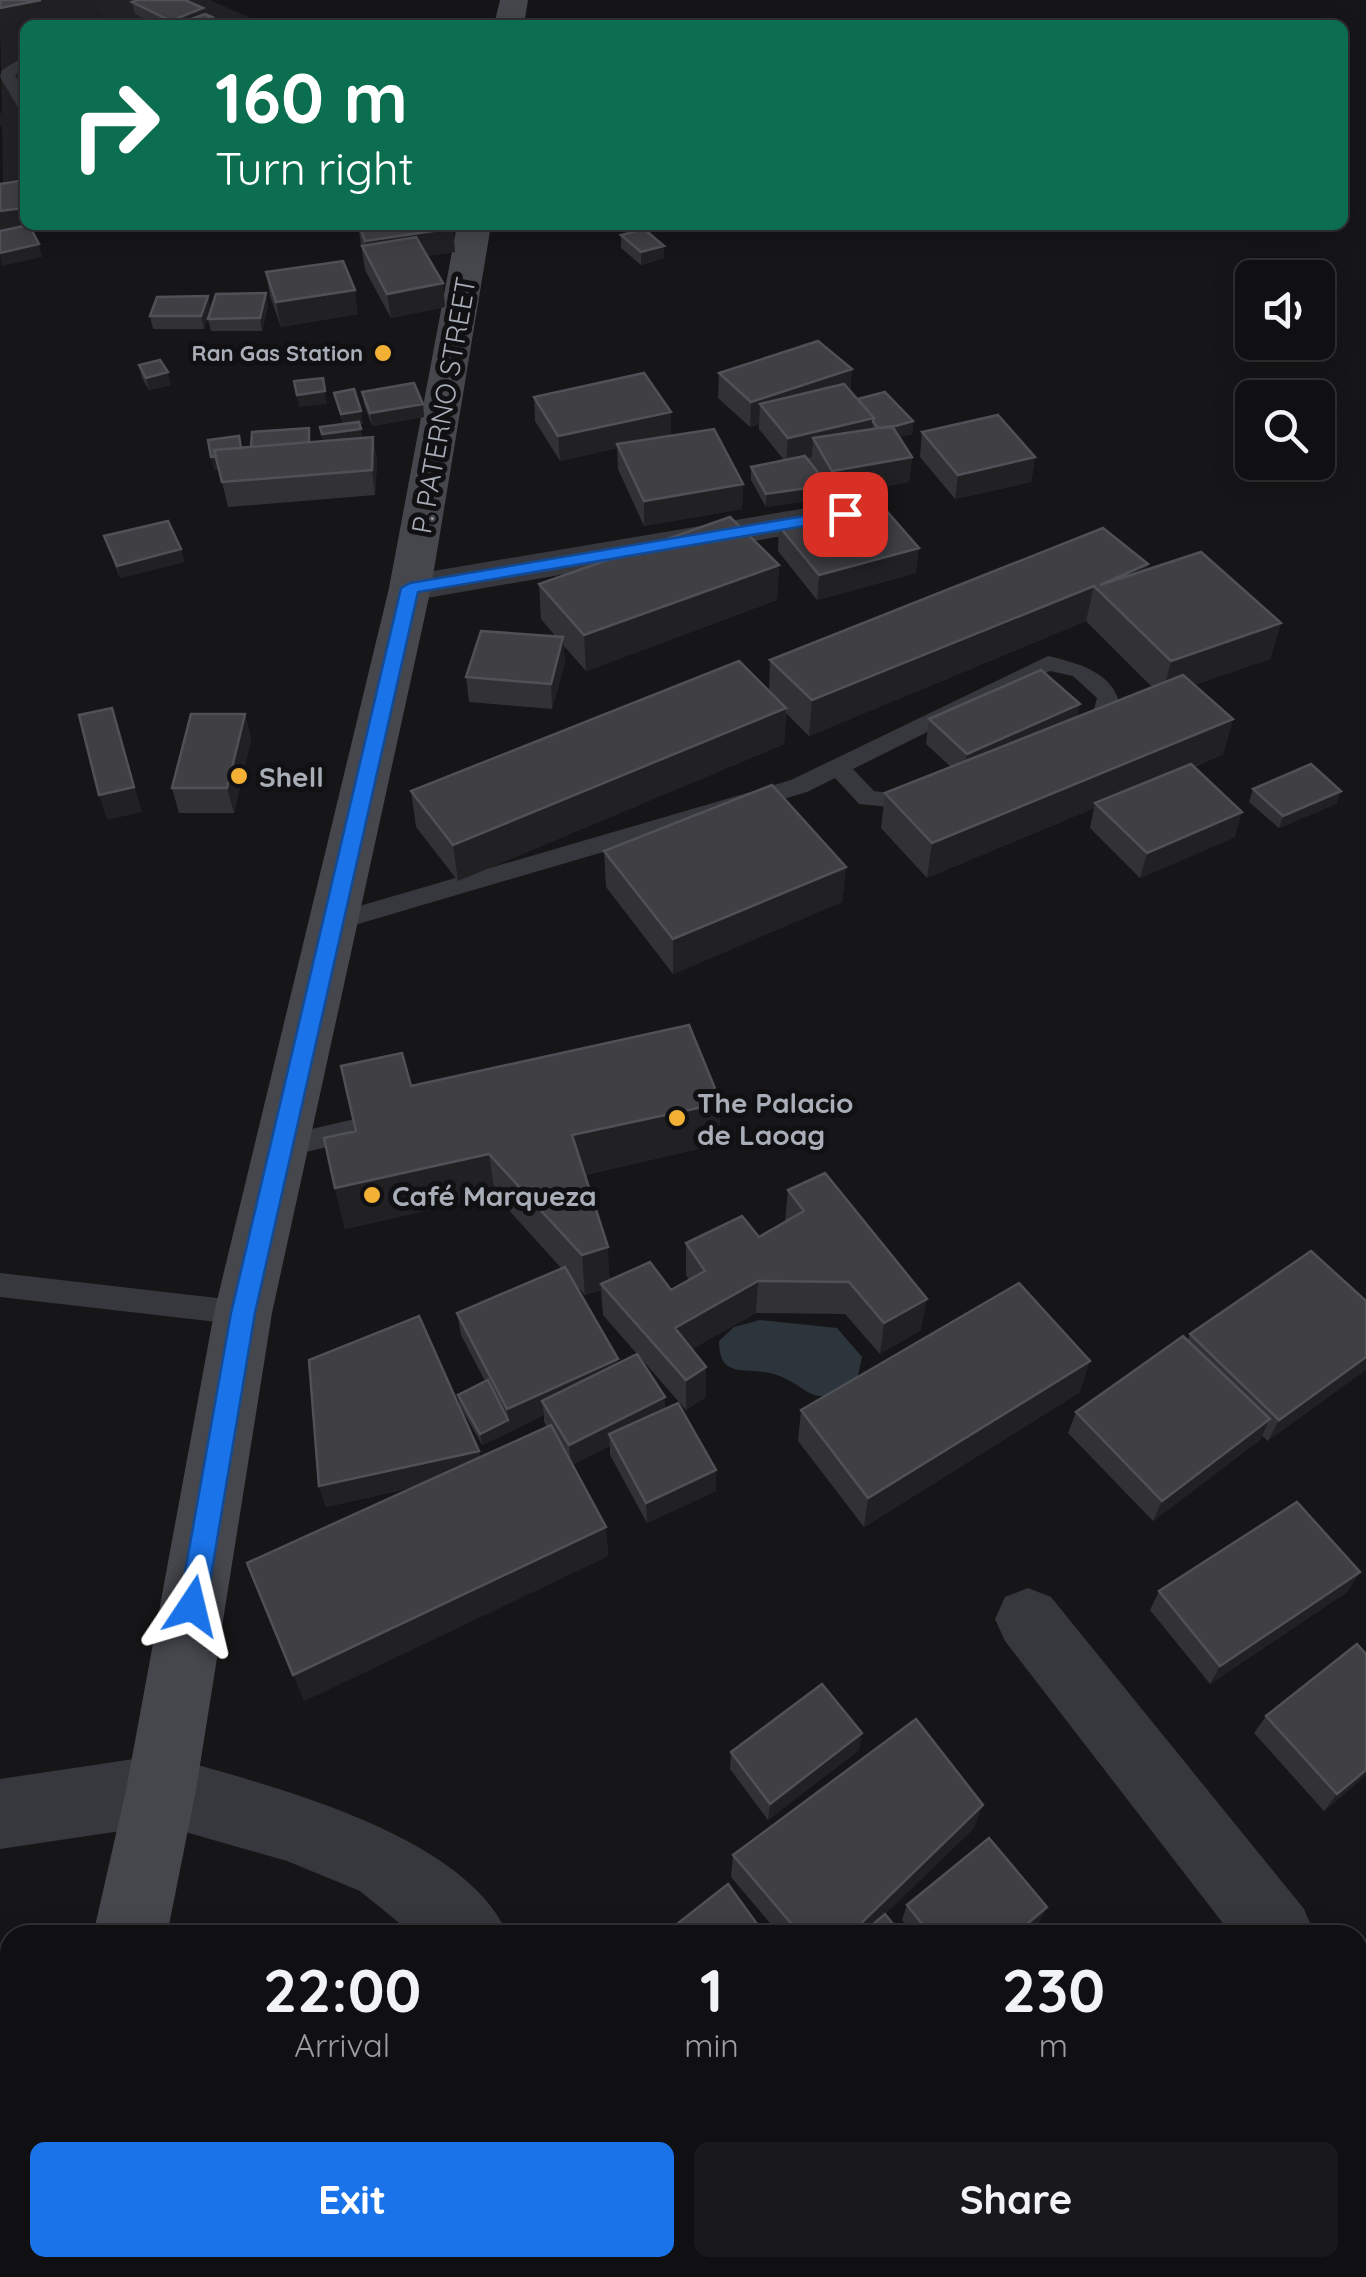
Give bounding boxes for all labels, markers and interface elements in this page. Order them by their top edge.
text: 160 m [215,53,408,141]
icon: right [50,60,180,190]
text: Turn right [215,140,414,196]
map controls [1235,260,1335,480]
button: sound [1235,260,1335,360]
street label: P. PATERNO STREET [403,274,483,536]
place label: Ran Gas Station [192,339,363,367]
marker: Ran Gas Station [372,342,394,364]
button: search [1235,380,1335,480]
pin [803,472,888,557]
icon: arrive [818,487,873,542]
place label: Shell [259,759,324,794]
marker: Shell [228,765,250,787]
place label: The Palacio de Laoag [697,1085,853,1152]
marker: The Palacio de Laoag [666,1107,688,1129]
place label: Café Marqueza [392,1178,597,1213]
marker: Café Marqueza [361,1184,383,1206]
position arrow [140,1554,244,1658]
text: 22:00 [263,1952,421,2027]
text: 1 [700,1952,723,2027]
text: 230 [1002,1952,1105,2027]
text: Arrival [294,2025,390,2065]
text: min [684,2025,739,2065]
text: m [1039,2025,1068,2065]
button: Exit [30,2142,674,2257]
button: Share [694,2142,1338,2257]

